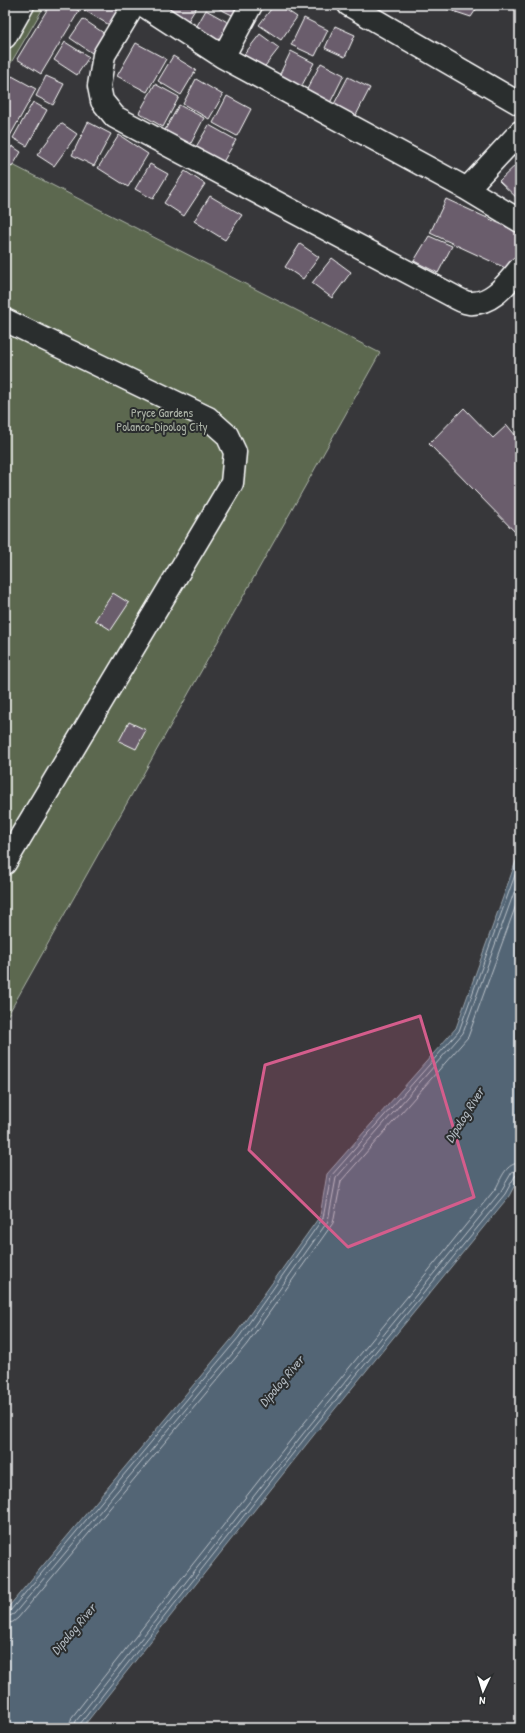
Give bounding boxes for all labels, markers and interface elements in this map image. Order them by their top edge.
park label: Pryce Gardens Polanco-Dipolog City [116,404,208,435]
water label: Dipolog River [440,1082,490,1146]
water label: Dipolog River [254,1350,310,1411]
water label: Dipolog River [46,1598,102,1659]
north arrow [463,1671,503,1711]
text: N [479,1694,486,1708]

